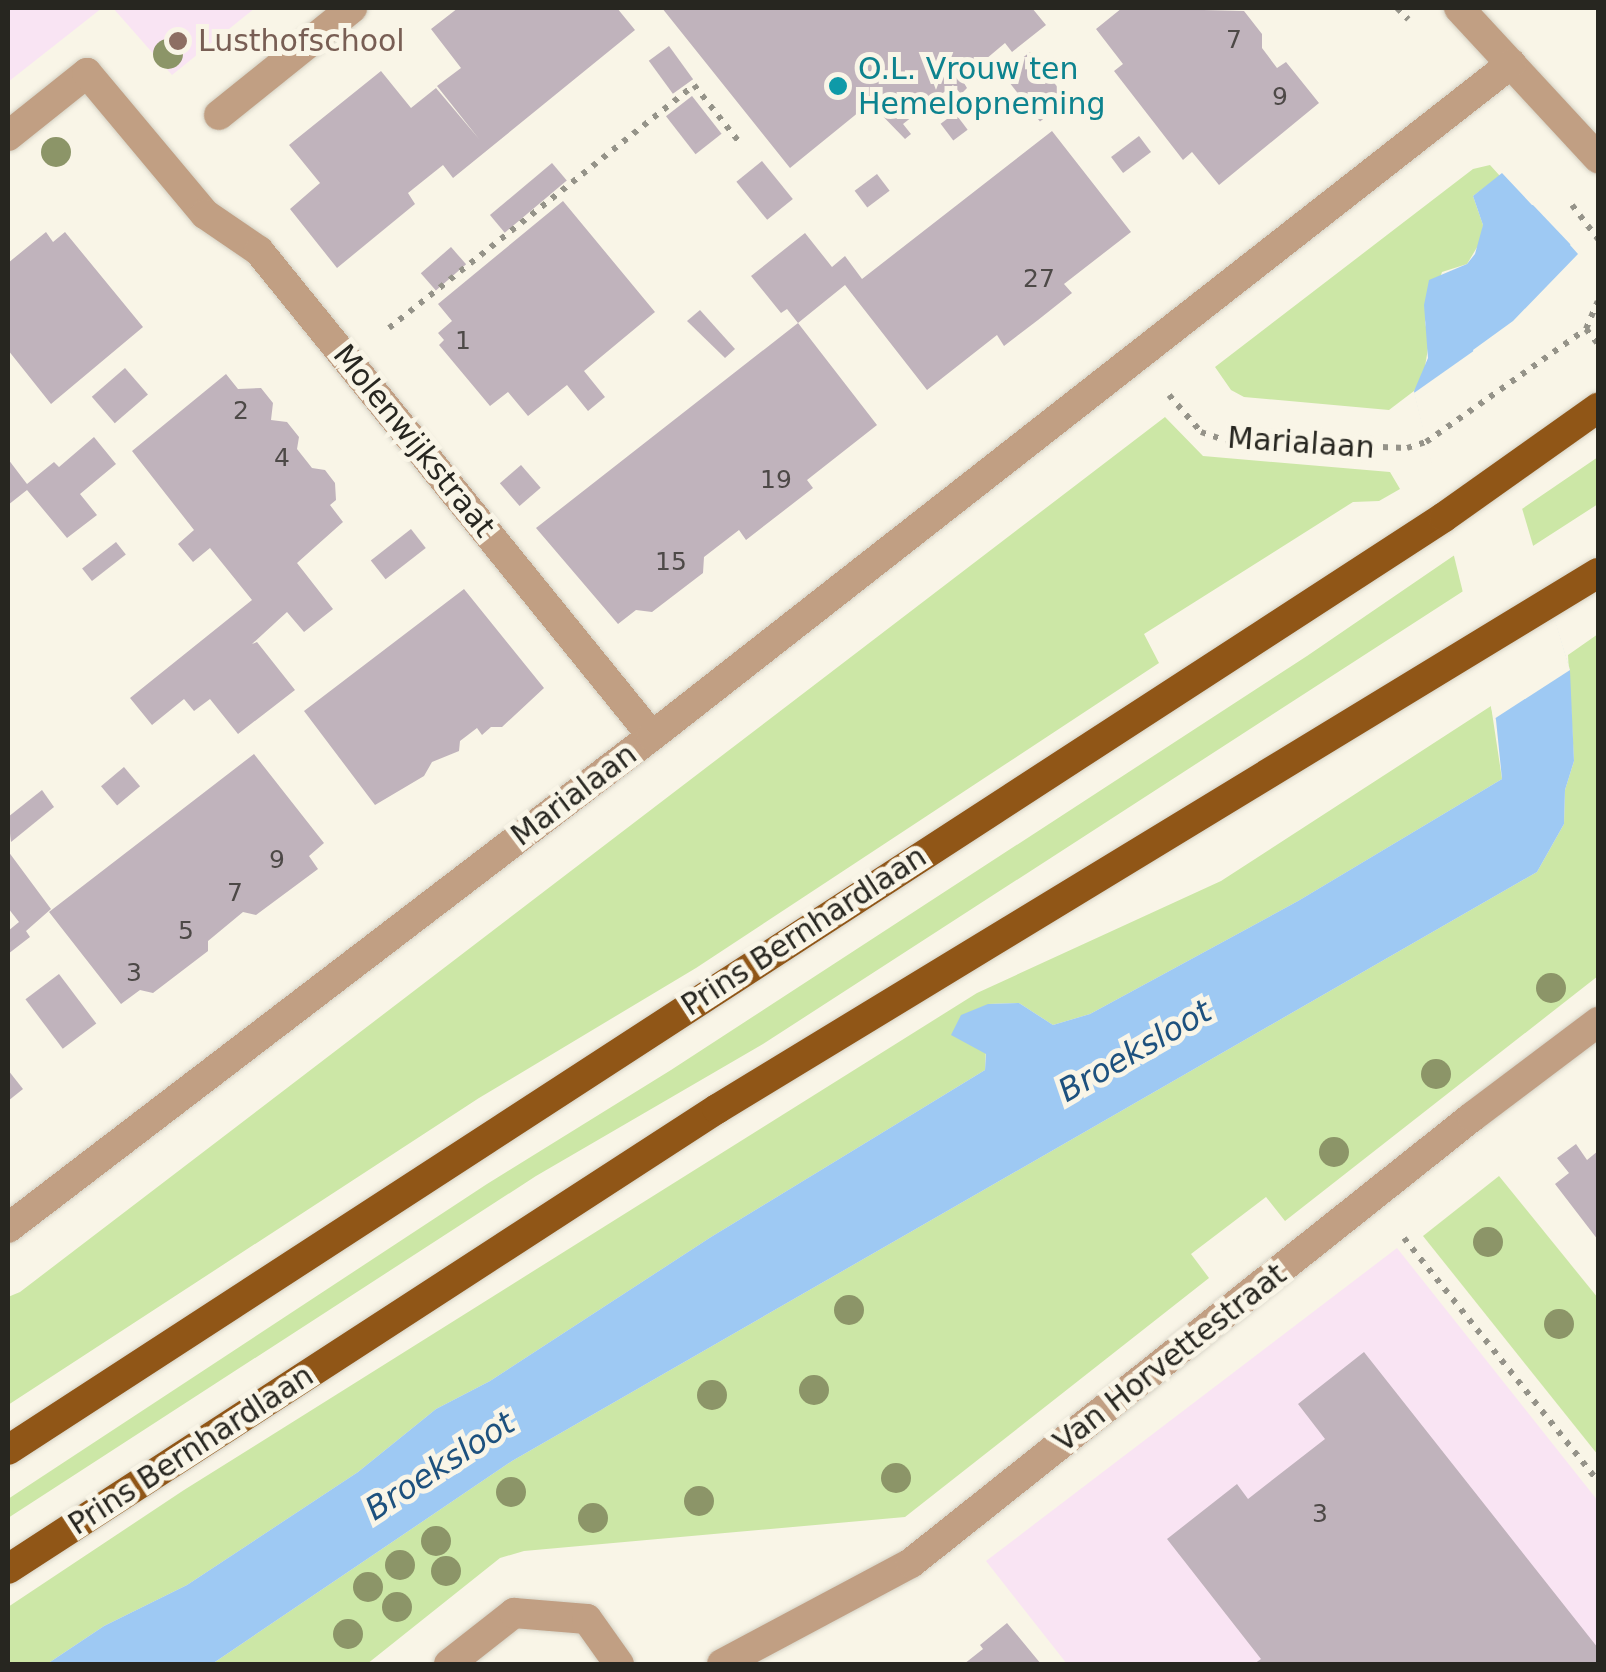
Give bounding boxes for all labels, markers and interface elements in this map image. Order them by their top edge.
place label: Lusthofschool [198,23,405,59]
house number: 7 [1226,25,1242,55]
marker: Lusthofschool [167,30,189,52]
place label: O.L. Vrouw ten Hemelopneming [858,51,1106,122]
marker: O.L. Vrouw ten Hemelopneming [827,75,849,97]
house number: 9 [1272,82,1288,112]
house number: 27 [1023,264,1055,294]
house number: 1 [455,326,471,356]
street label: Molenwijkstraat [325,338,503,544]
house number: 2 [233,396,249,426]
street label: Marialaan [1226,420,1376,466]
house number: 4 [274,443,290,473]
house number: 19 [760,465,792,495]
house number: 15 [655,547,687,577]
street label: Marialaan [504,736,644,854]
street label: Prins Bernhardlaan [675,838,933,1024]
house number: 9 [269,845,285,875]
house number: 7 [227,878,243,908]
house number: 5 [178,916,194,946]
house number: 3 [126,958,142,988]
water label: Broeksloot [1052,992,1218,1110]
street label: Van Horvettestraat [1047,1256,1293,1460]
street label: Prins Bernhardlaan [62,1357,320,1543]
water label: Broeksloot [358,1404,522,1528]
house number: 3 [1312,1499,1328,1529]

